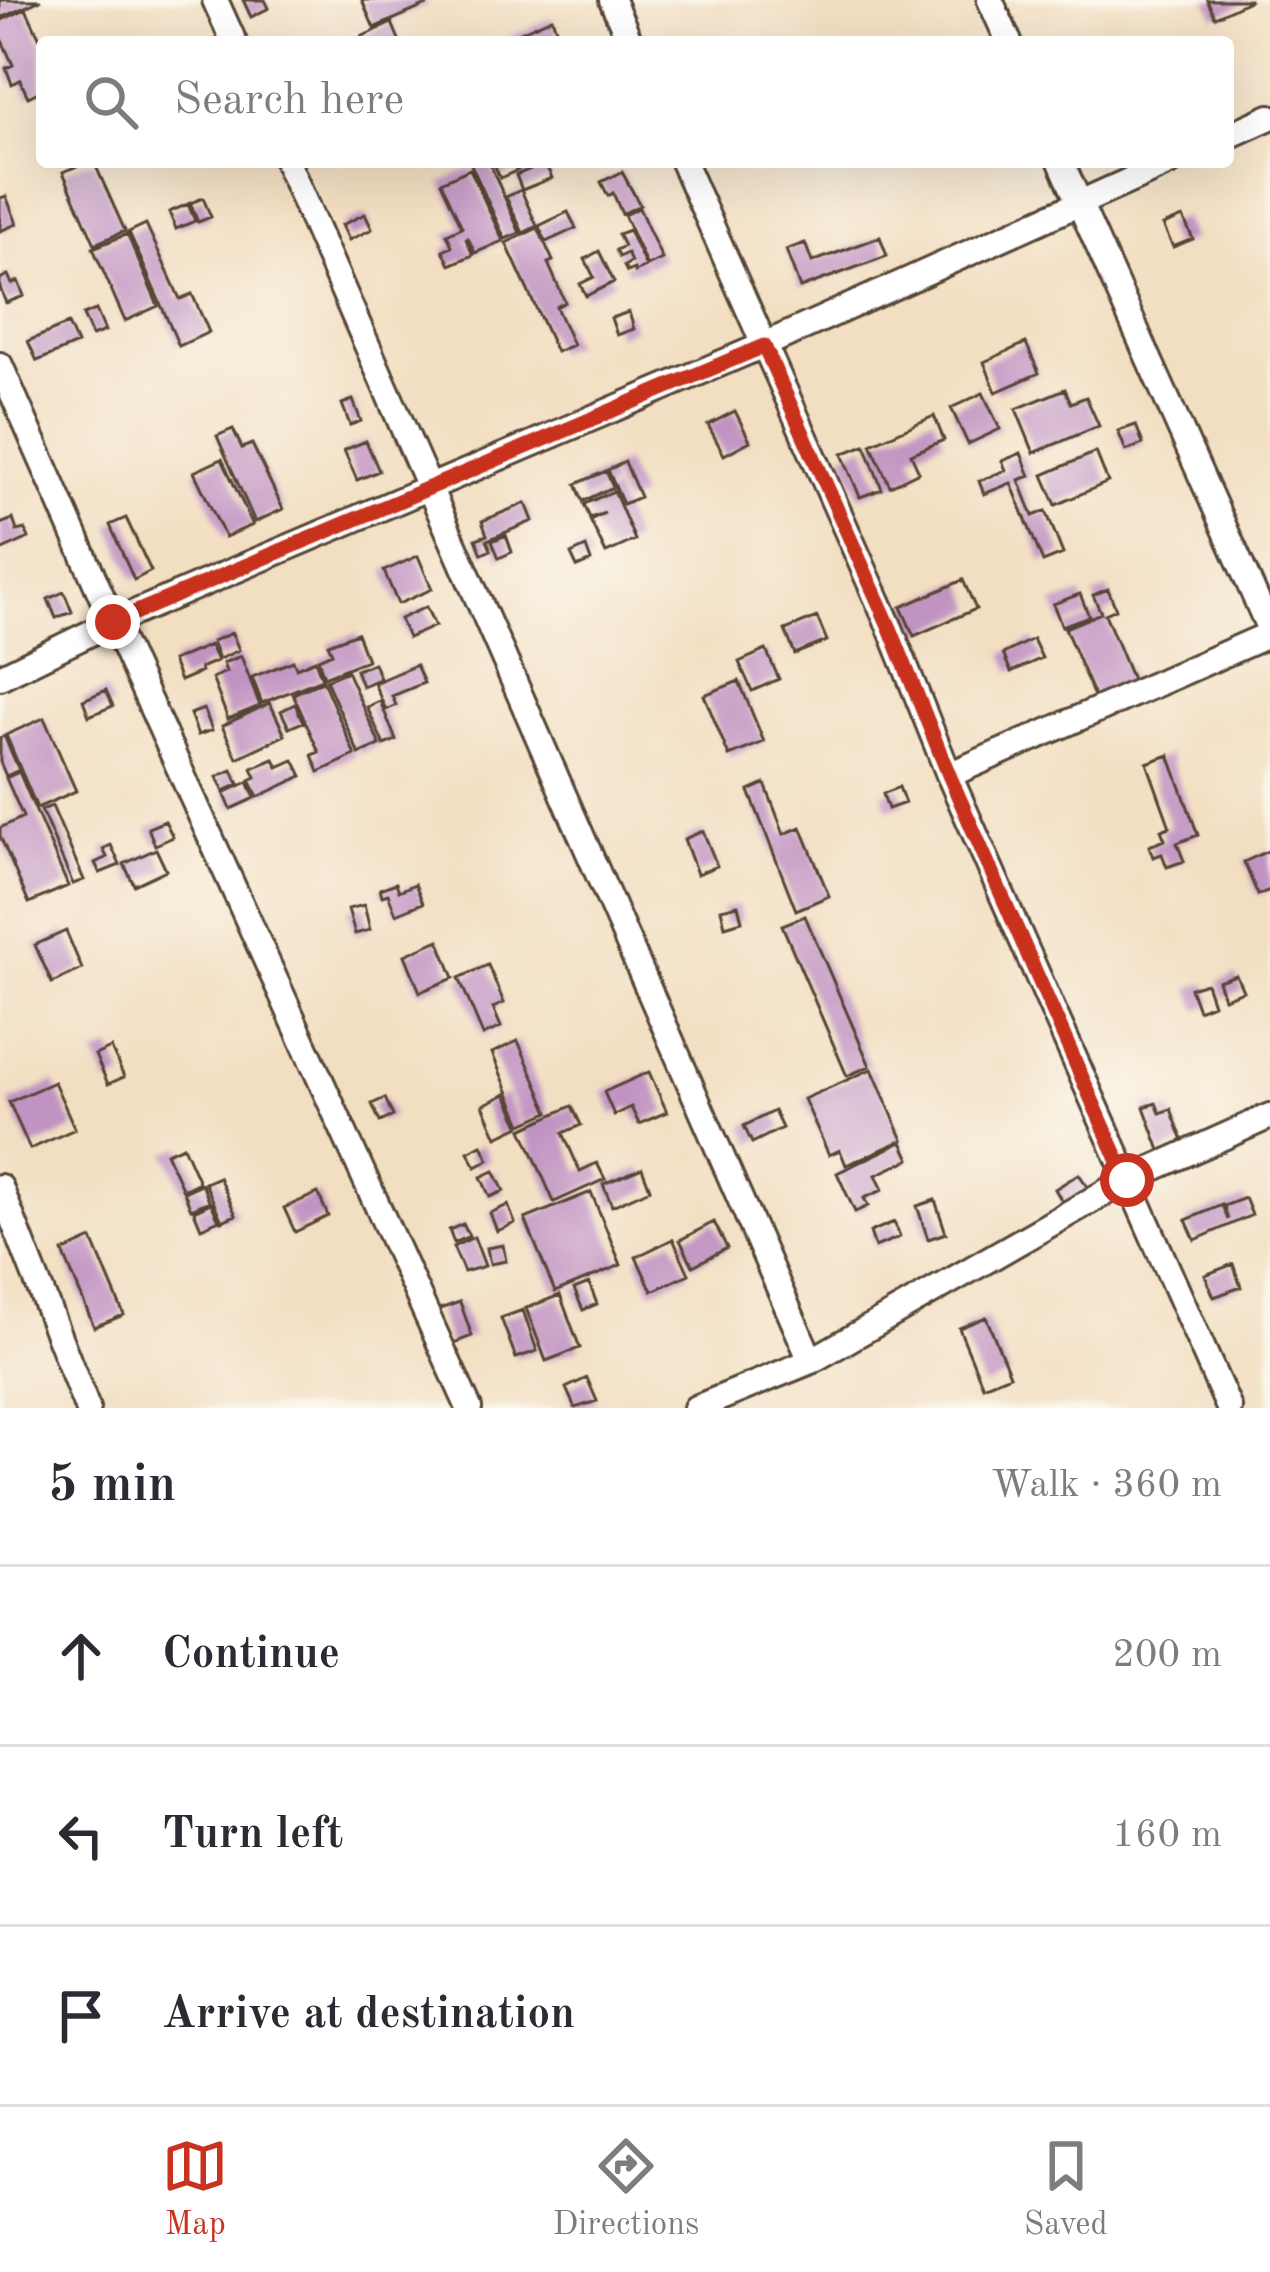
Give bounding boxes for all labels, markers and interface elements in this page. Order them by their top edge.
search box [36,36,1234,168]
icon: search [78,69,144,135]
text: Search here [174,79,404,124]
route end [86,595,140,649]
route start [1100,1153,1154,1207]
text: 5 min [48,1461,176,1512]
text: Walk · 360 m [991,1466,1222,1505]
icon: ahead [48,1623,114,1689]
text: Continue [162,1633,340,1678]
text: 200 m [1112,1636,1222,1675]
icon: left [48,1803,114,1869]
text: Turn left [162,1813,343,1858]
text: 160 m [1112,1816,1222,1855]
icon: arrive [48,1983,114,2049]
text: Arrive at destination [162,1993,575,2038]
tab: Map [162,2133,228,2246]
tab: Directions [553,2133,699,2246]
tab: Saved [1024,2133,1108,2246]

